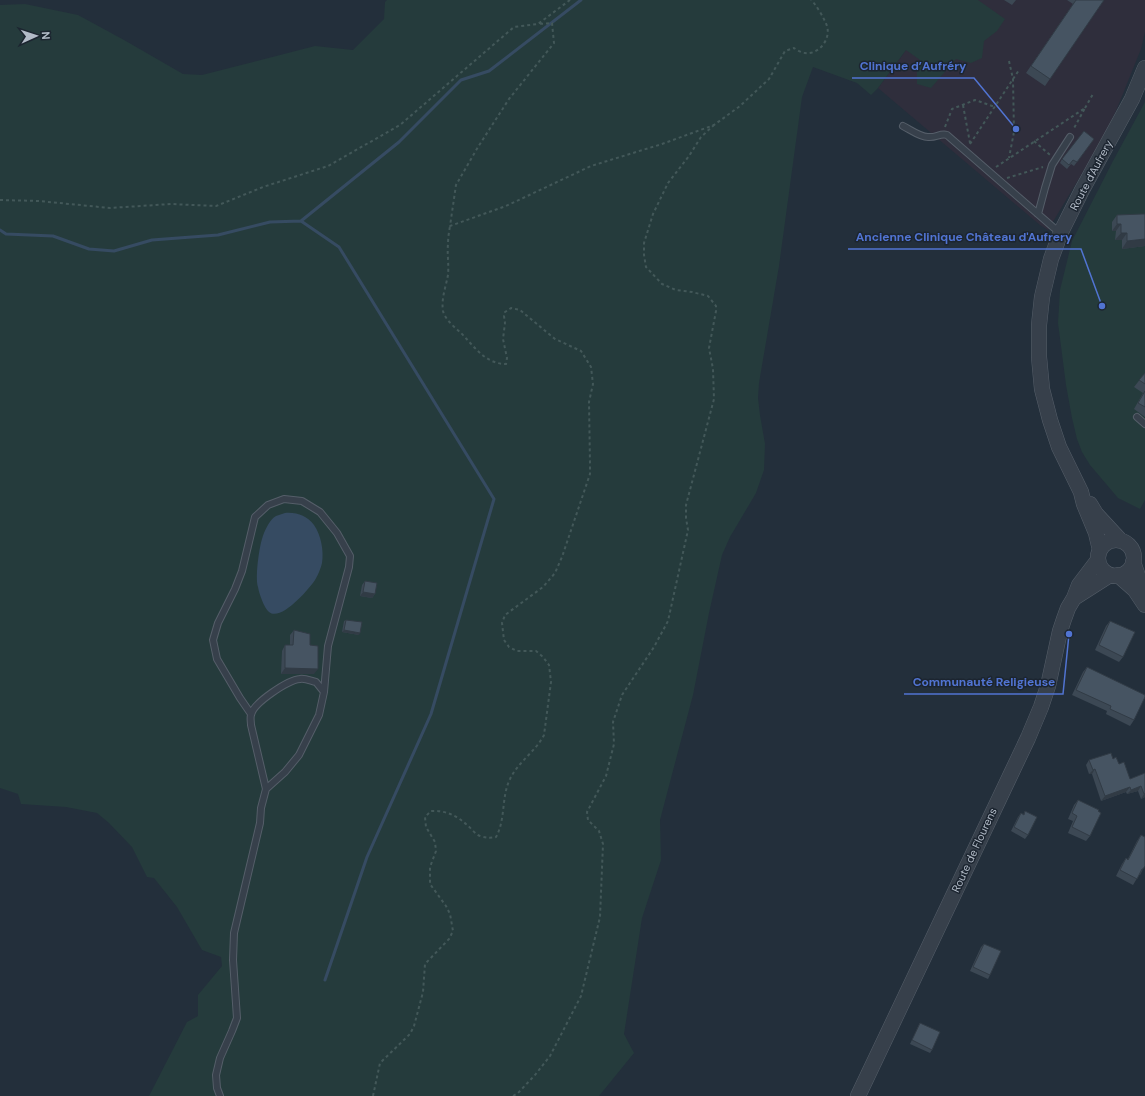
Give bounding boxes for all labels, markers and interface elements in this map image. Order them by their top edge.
north arrow [16,16,56,56]
text: N [39,31,53,40]
callout: Clinique d’Aufréry [852,54,974,78]
text: Clinique d’Aufréry [860,58,967,74]
street label: Route d'Aufrery [1067,137,1115,213]
callout: Ancienne Clinique Château d'Aufrery [848,225,1081,249]
text: Ancienne Clinique Château d'Aufrery [856,229,1073,245]
callout: Communauté Religieuse [904,670,1063,694]
text: Communauté Religieuse [913,674,1055,690]
street label: Route de Flourens [948,806,1000,894]

